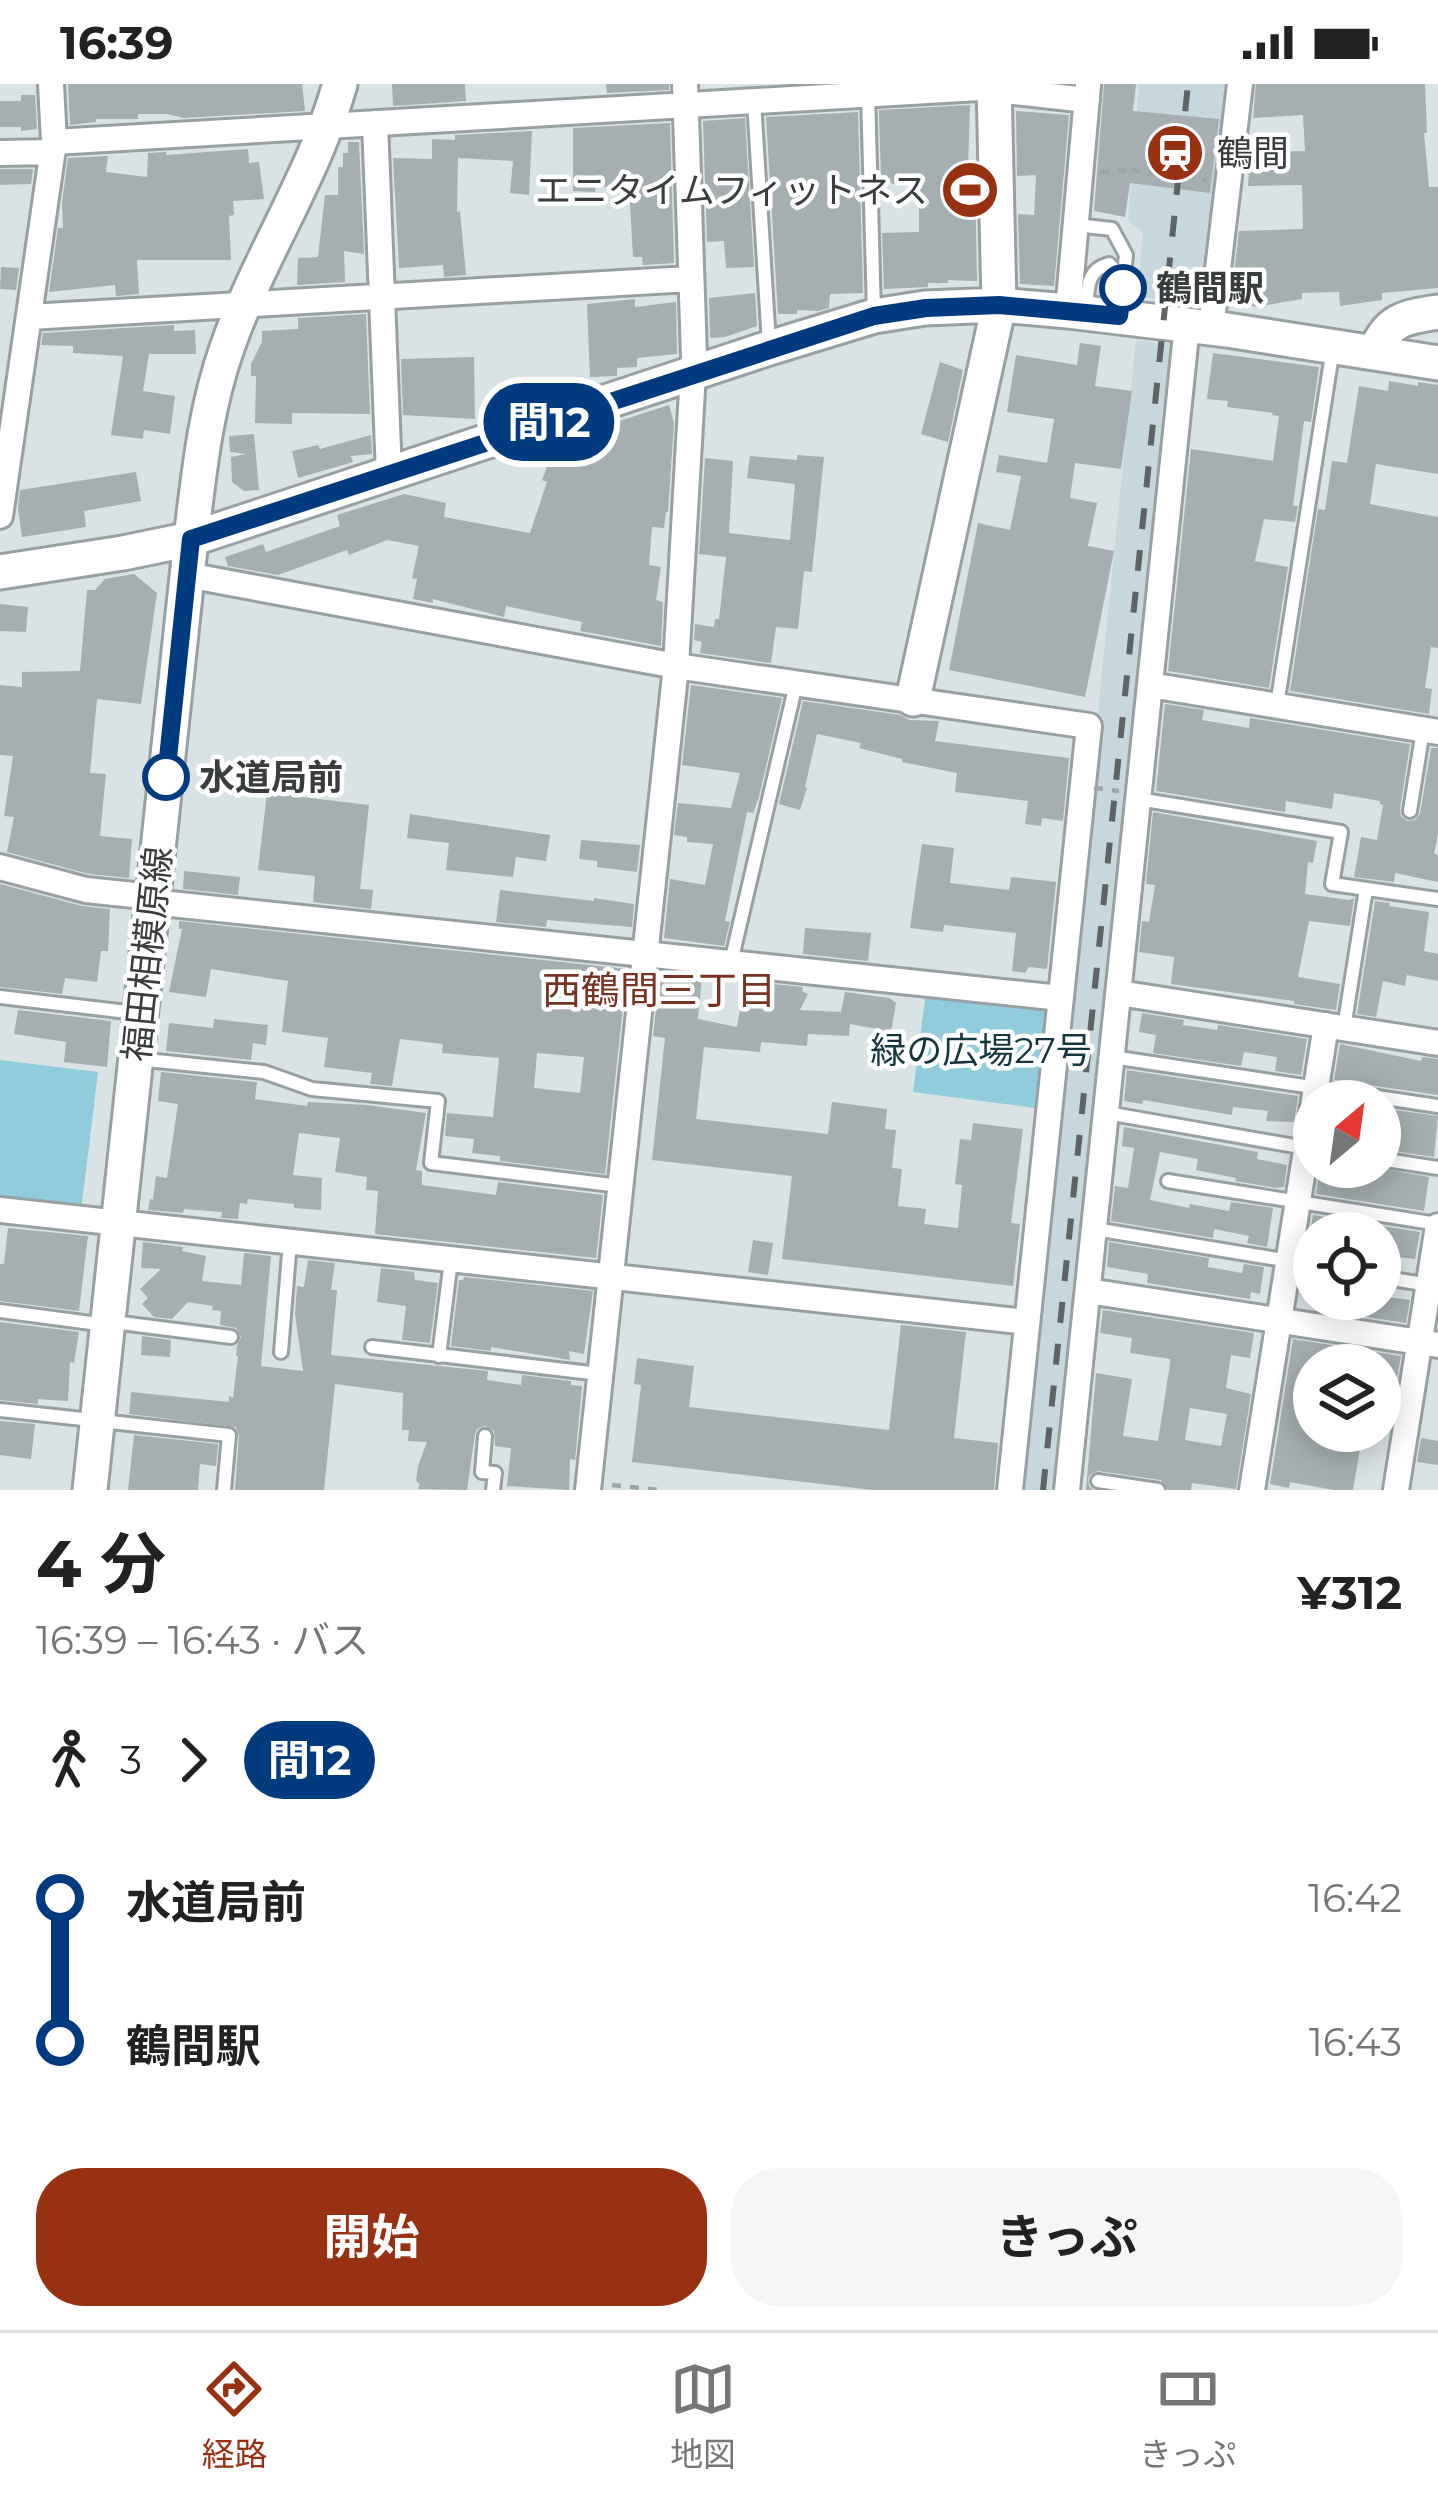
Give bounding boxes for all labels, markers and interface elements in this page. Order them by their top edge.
text: 16:39 [60,15,173,70]
station icon: 鶴間 [1144,122,1206,184]
place label: 鶴間 [1217,131,1289,175]
sports icon: エニタイムフィットネス [939,159,1001,221]
place label: エニタイムフィットネス [536,168,928,212]
marker: 鶴間駅 [1101,266,1145,310]
place label: 鶴間駅 [1156,266,1264,310]
line badge: 間12 [480,383,618,461]
text: 間12 [507,396,591,448]
marker: 水道局前 [144,755,188,799]
place label: 水道局前 [199,755,343,799]
street label: 福田相模原線 [114,844,180,1064]
district label: 西鶴間三丁目 [542,966,776,1014]
park label: 緑の広場27号 [870,1028,1092,1072]
north arrow [1293,1080,1401,1188]
map controls [1293,1080,1401,1452]
button: locate [1293,1212,1401,1320]
button: layers [1293,1344,1401,1452]
text: 4 分 [36,1523,166,1604]
text: ¥312 [1298,1565,1402,1620]
text: 16:39 – 16:43 · バス [36,1616,369,1664]
icon: walk [36,1727,102,1793]
icon: forward [160,1727,226,1793]
text: 間12 [268,1734,351,1786]
text: 3 [120,1736,142,1784]
text: 水道局前 [126,1874,306,1929]
text: 16:42 [1308,1874,1402,1922]
text: 鶴間駅 [126,2018,261,2073]
text: 16:43 [1309,2018,1402,2066]
button: 開始 [36,2168,707,2306]
button: きっぷ [731,2168,1402,2306]
tab: 経路 [201,2356,267,2476]
tab: 地図 [670,2356,736,2476]
tab: きっぷ [1139,2356,1237,2476]

